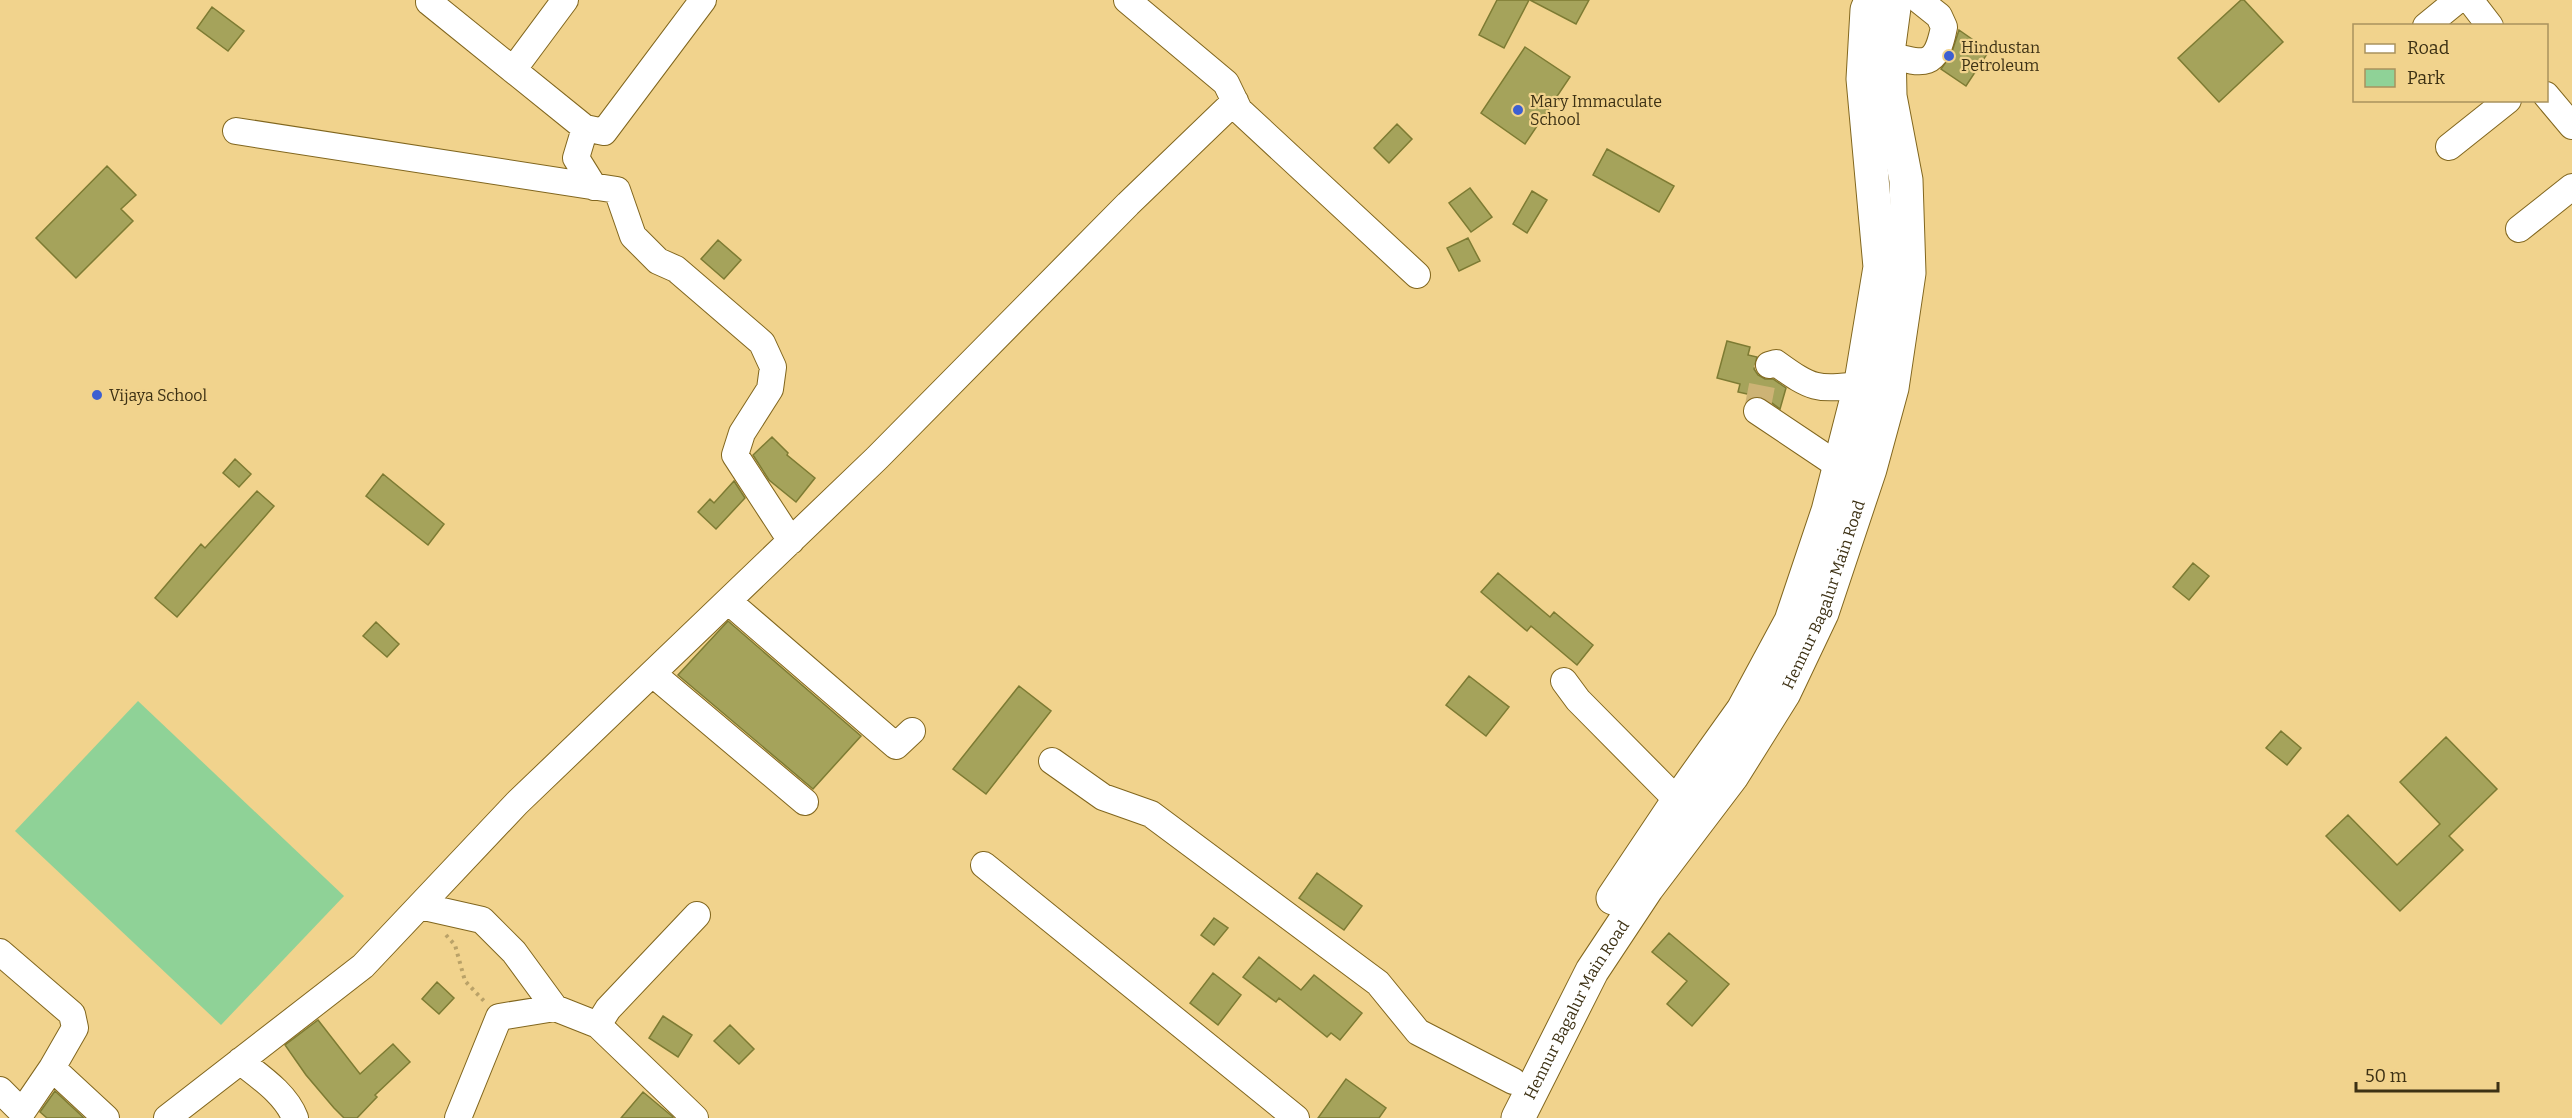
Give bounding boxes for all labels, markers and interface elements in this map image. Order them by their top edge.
legend [2353,24,2548,102]
text: Road [2407,37,2450,59]
place label: Hindustan Petroleum [1961,38,2040,75]
marker: Hindustan Petroleum [1942,49,1956,63]
text: Park [2407,67,2446,89]
place label: Mary Immaculate School [1530,92,1662,129]
marker: Mary Immaculate School [1511,103,1525,117]
place label: Vijaya School [109,386,208,405]
marker: Vijaya School [90,388,104,402]
street label: Hennur Bagalur Main Road [1778,497,1869,692]
street label: Hennur Bagalur Main Road [1520,916,1633,1103]
scale bar [2356,1055,2498,1093]
text: 50 m [2365,1065,2407,1087]

